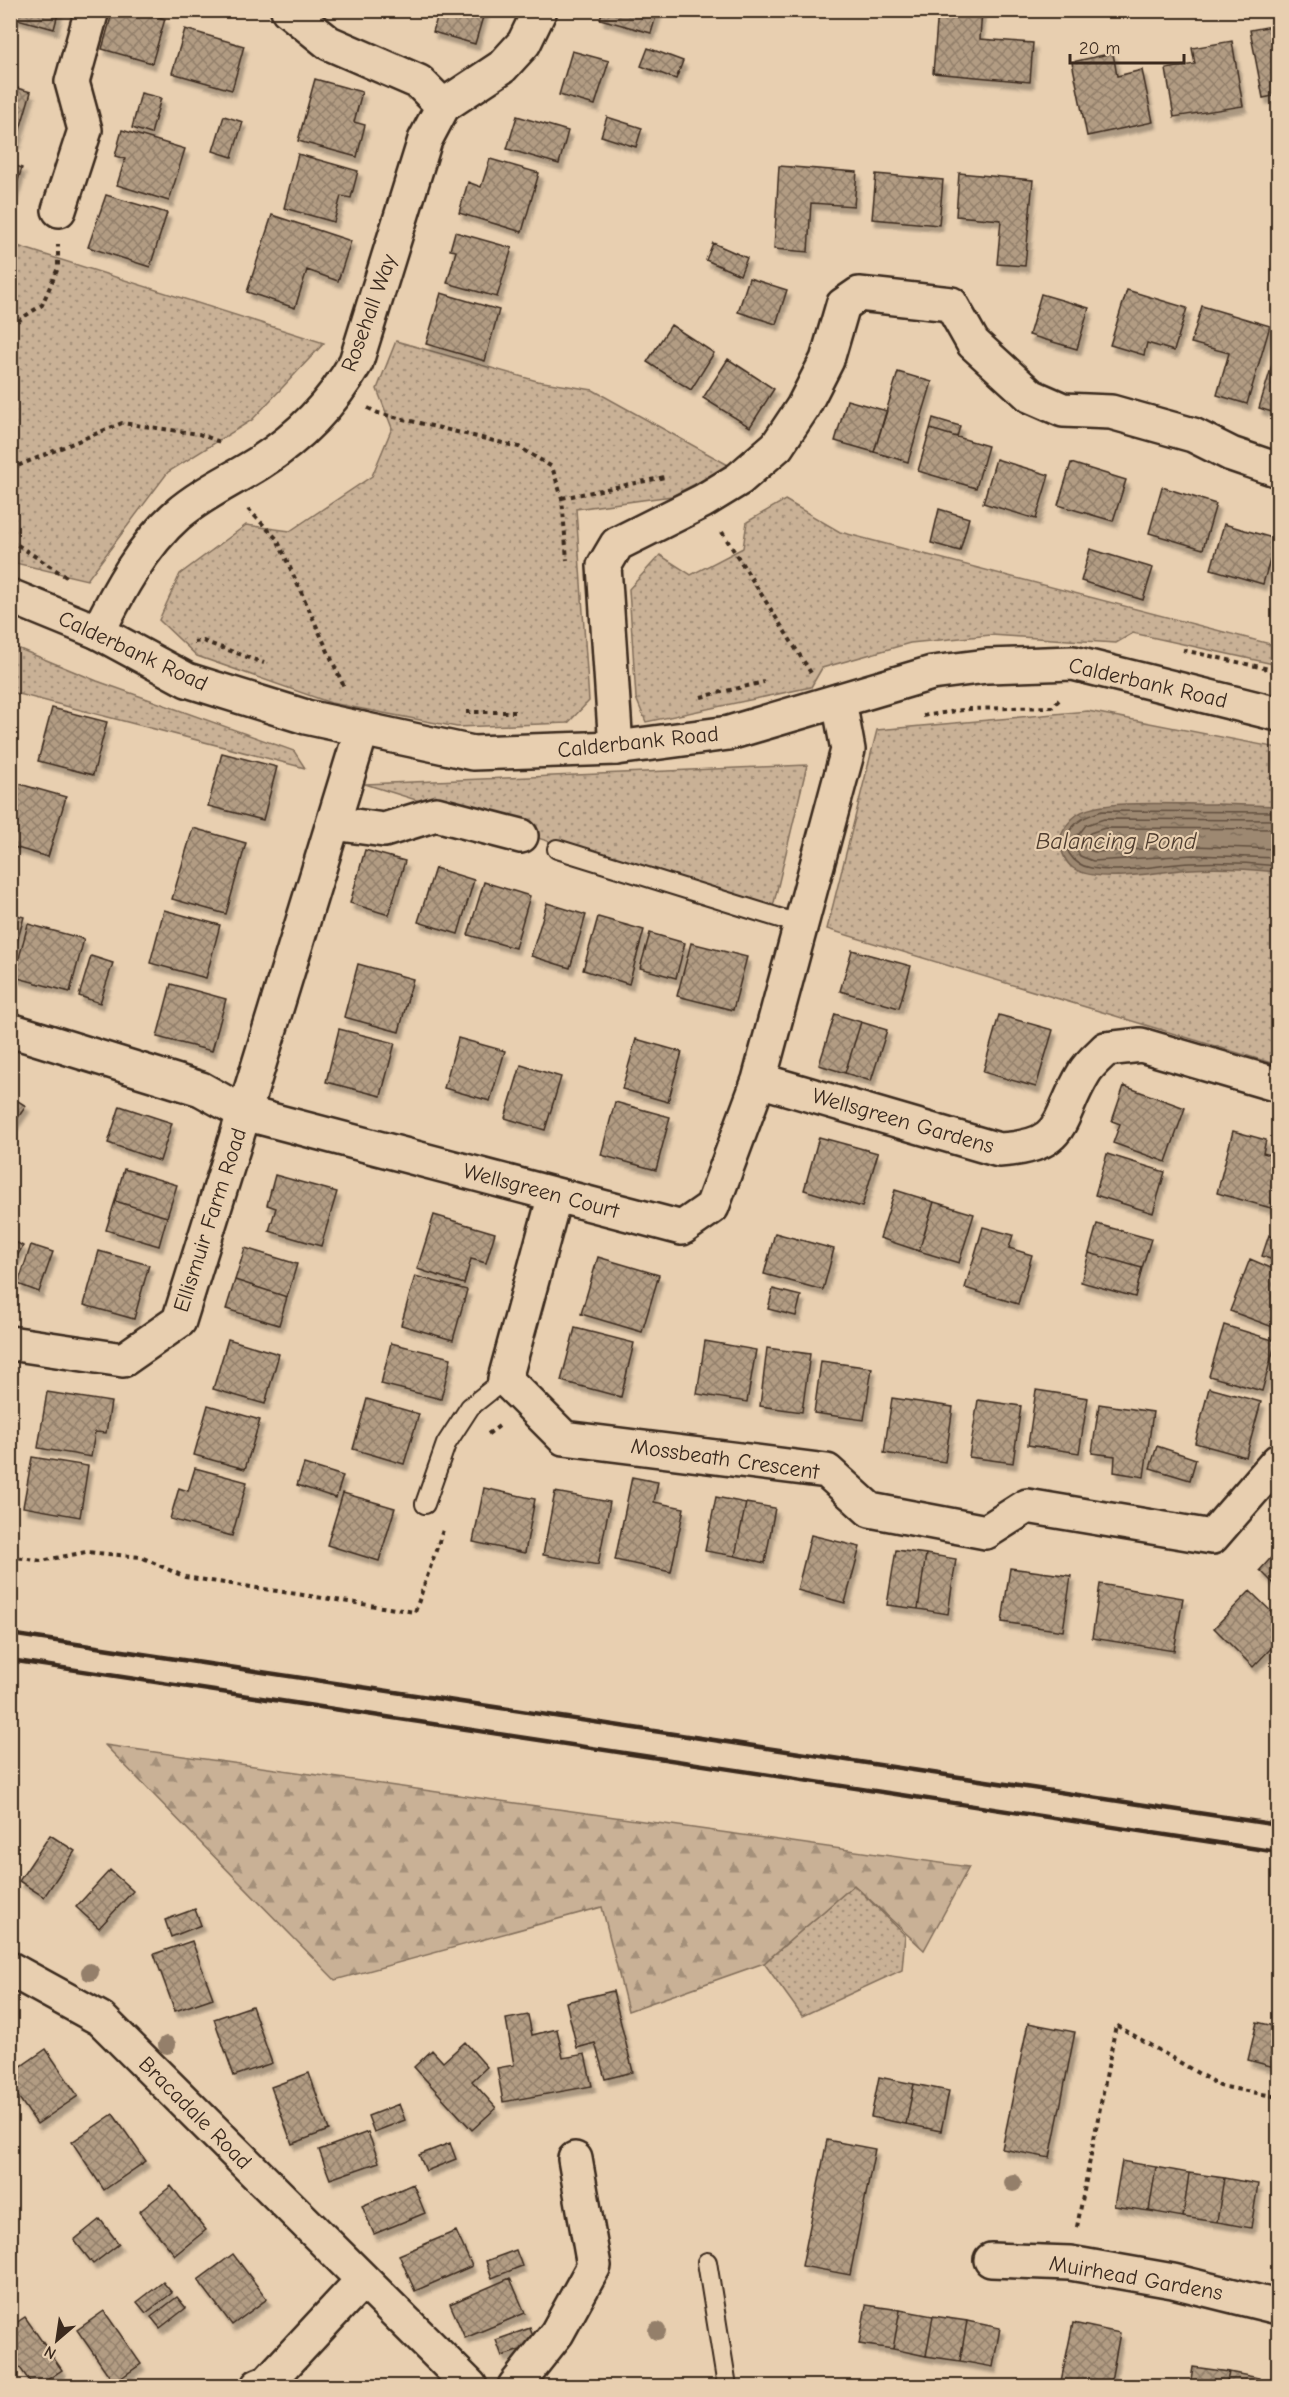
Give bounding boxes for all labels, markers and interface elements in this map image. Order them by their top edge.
scale bar [1070,27,1184,65]
text: 20 m [1079,38,1120,59]
street label: Rosehall Way [336,250,402,375]
street label: Calderbank Road [54,605,212,697]
street label: Calderbank Road [1066,652,1230,714]
street label: Calderbank Road [556,721,720,763]
water label: Balancing Pond [1035,827,1198,855]
street label: Wellsgreen Gardens [809,1083,997,1159]
street label: Ellismuir Farm Road [168,1125,252,1315]
street label: Wellsgreen Court [460,1158,622,1224]
street label: Mossbeath Crescent [629,1433,821,1485]
street label: Bracadale Road [133,2051,257,2175]
street label: Muirhead Gardens [1047,2250,1225,2306]
north arrow [27,2310,87,2370]
text: N [41,2342,59,2363]

